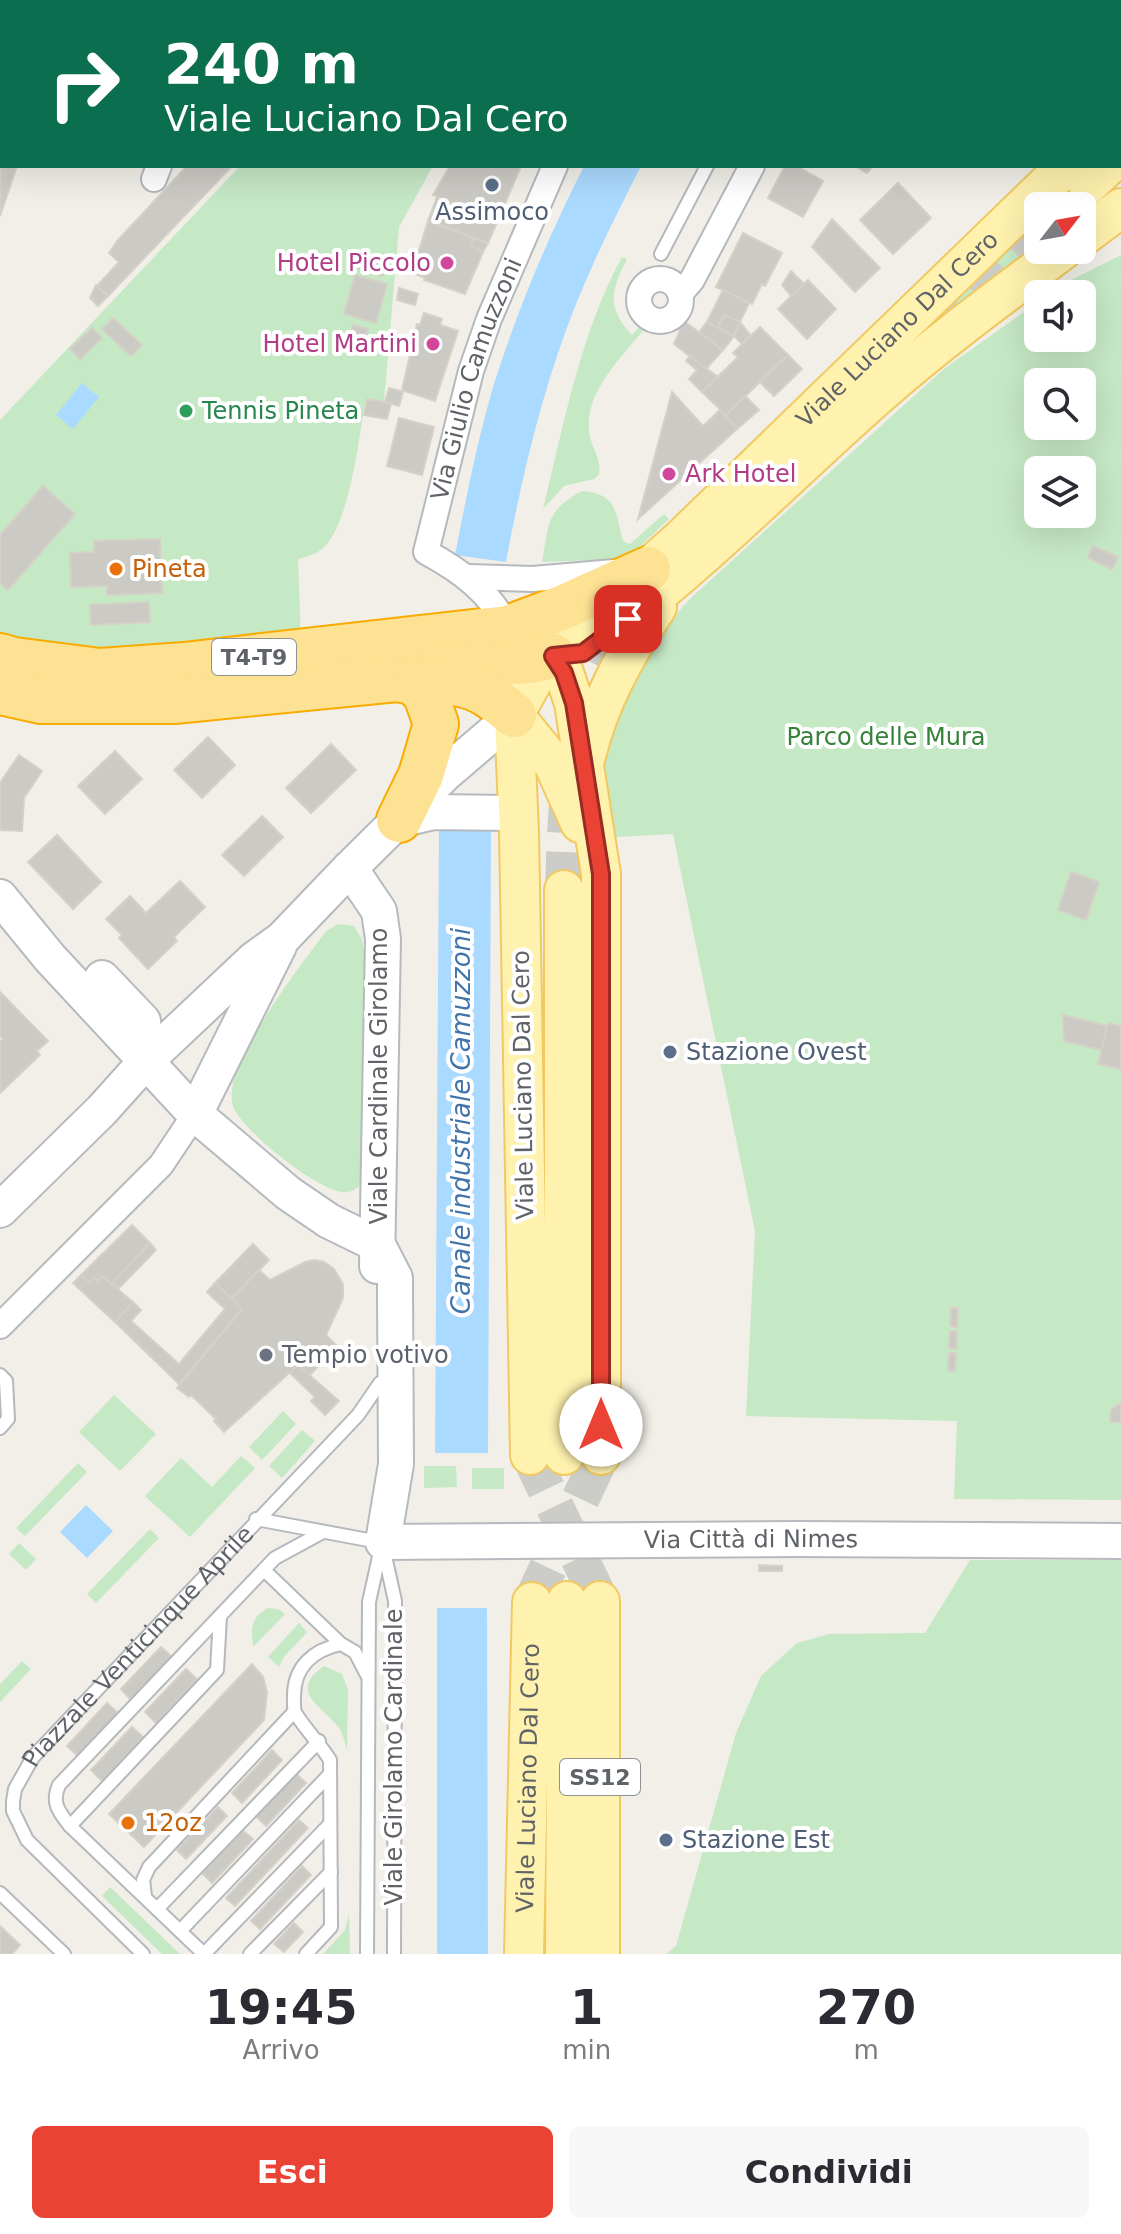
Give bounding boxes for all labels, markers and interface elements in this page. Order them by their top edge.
text: 240 m [164,31,359,96]
icon: right [32,32,136,136]
text: Viale Luciano Dal Cero [164,98,568,139]
marker: Assimoco [483,176,501,194]
north arrow [1024,192,1096,264]
map controls [1024,192,1096,528]
place label: Assimoco [435,198,549,226]
street label: Viale Luciano Dal Cero [791,226,1004,433]
place label: Hotel Piccolo [277,249,431,277]
street label: Via Giulio Camuzzoni [425,254,528,503]
marker: Hotel Piccolo [438,254,456,272]
button: sound [1024,280,1096,352]
place label: Hotel Martini [263,330,417,358]
marker: Hotel Martini [424,335,442,353]
button: search [1024,368,1096,440]
place label: Tennis Pineta [201,397,359,425]
marker: Tennis Pineta [177,402,195,420]
button: layers [1024,456,1096,528]
place label: Ark Hotel [685,460,796,488]
marker: Ark Hotel [660,465,678,483]
place label: Pineta [132,555,207,583]
marker: Pineta [107,560,125,578]
pin [594,585,662,653]
icon: arrive [606,597,650,641]
road number: T4-T9 [212,639,296,675]
park label: Parco delle Mura [786,723,986,751]
water label: Canale industriale Camuzzoni [446,927,476,1314]
street label: Viale Cardinale Girolamo [365,928,393,1224]
street label: Viale Luciano Dal Cero [507,950,539,1220]
place label: Stazione Ovest [686,1038,867,1066]
marker: Stazione Ovest [661,1043,679,1061]
place label: Tempio votivo [281,1341,449,1369]
marker: Tempio votivo [257,1346,275,1364]
position arrow [559,1383,643,1467]
street label: Piazzale Venticinque Aprile [16,1520,259,1772]
street label: Via Città di Nimes [644,1525,858,1554]
street label: Viale Girolamo Cardinale [380,1609,408,1905]
street label: Viale Luciano Dal Cero [511,1643,545,1913]
road number: SS12 [560,1759,640,1795]
place label: 12oz [144,1809,202,1837]
marker: 12oz [119,1814,137,1832]
place label: Stazione Est [682,1826,830,1854]
marker: Stazione Est [657,1831,675,1849]
text: 19:45 [205,1979,358,2035]
text: 1 [570,1979,603,2035]
text: 270 [816,1979,916,2035]
text: Arrivo [243,2035,320,2065]
text: min [562,2035,611,2065]
text: m [853,2035,879,2065]
button: Esci [32,2126,553,2218]
button: Condividi [569,2126,1089,2218]

